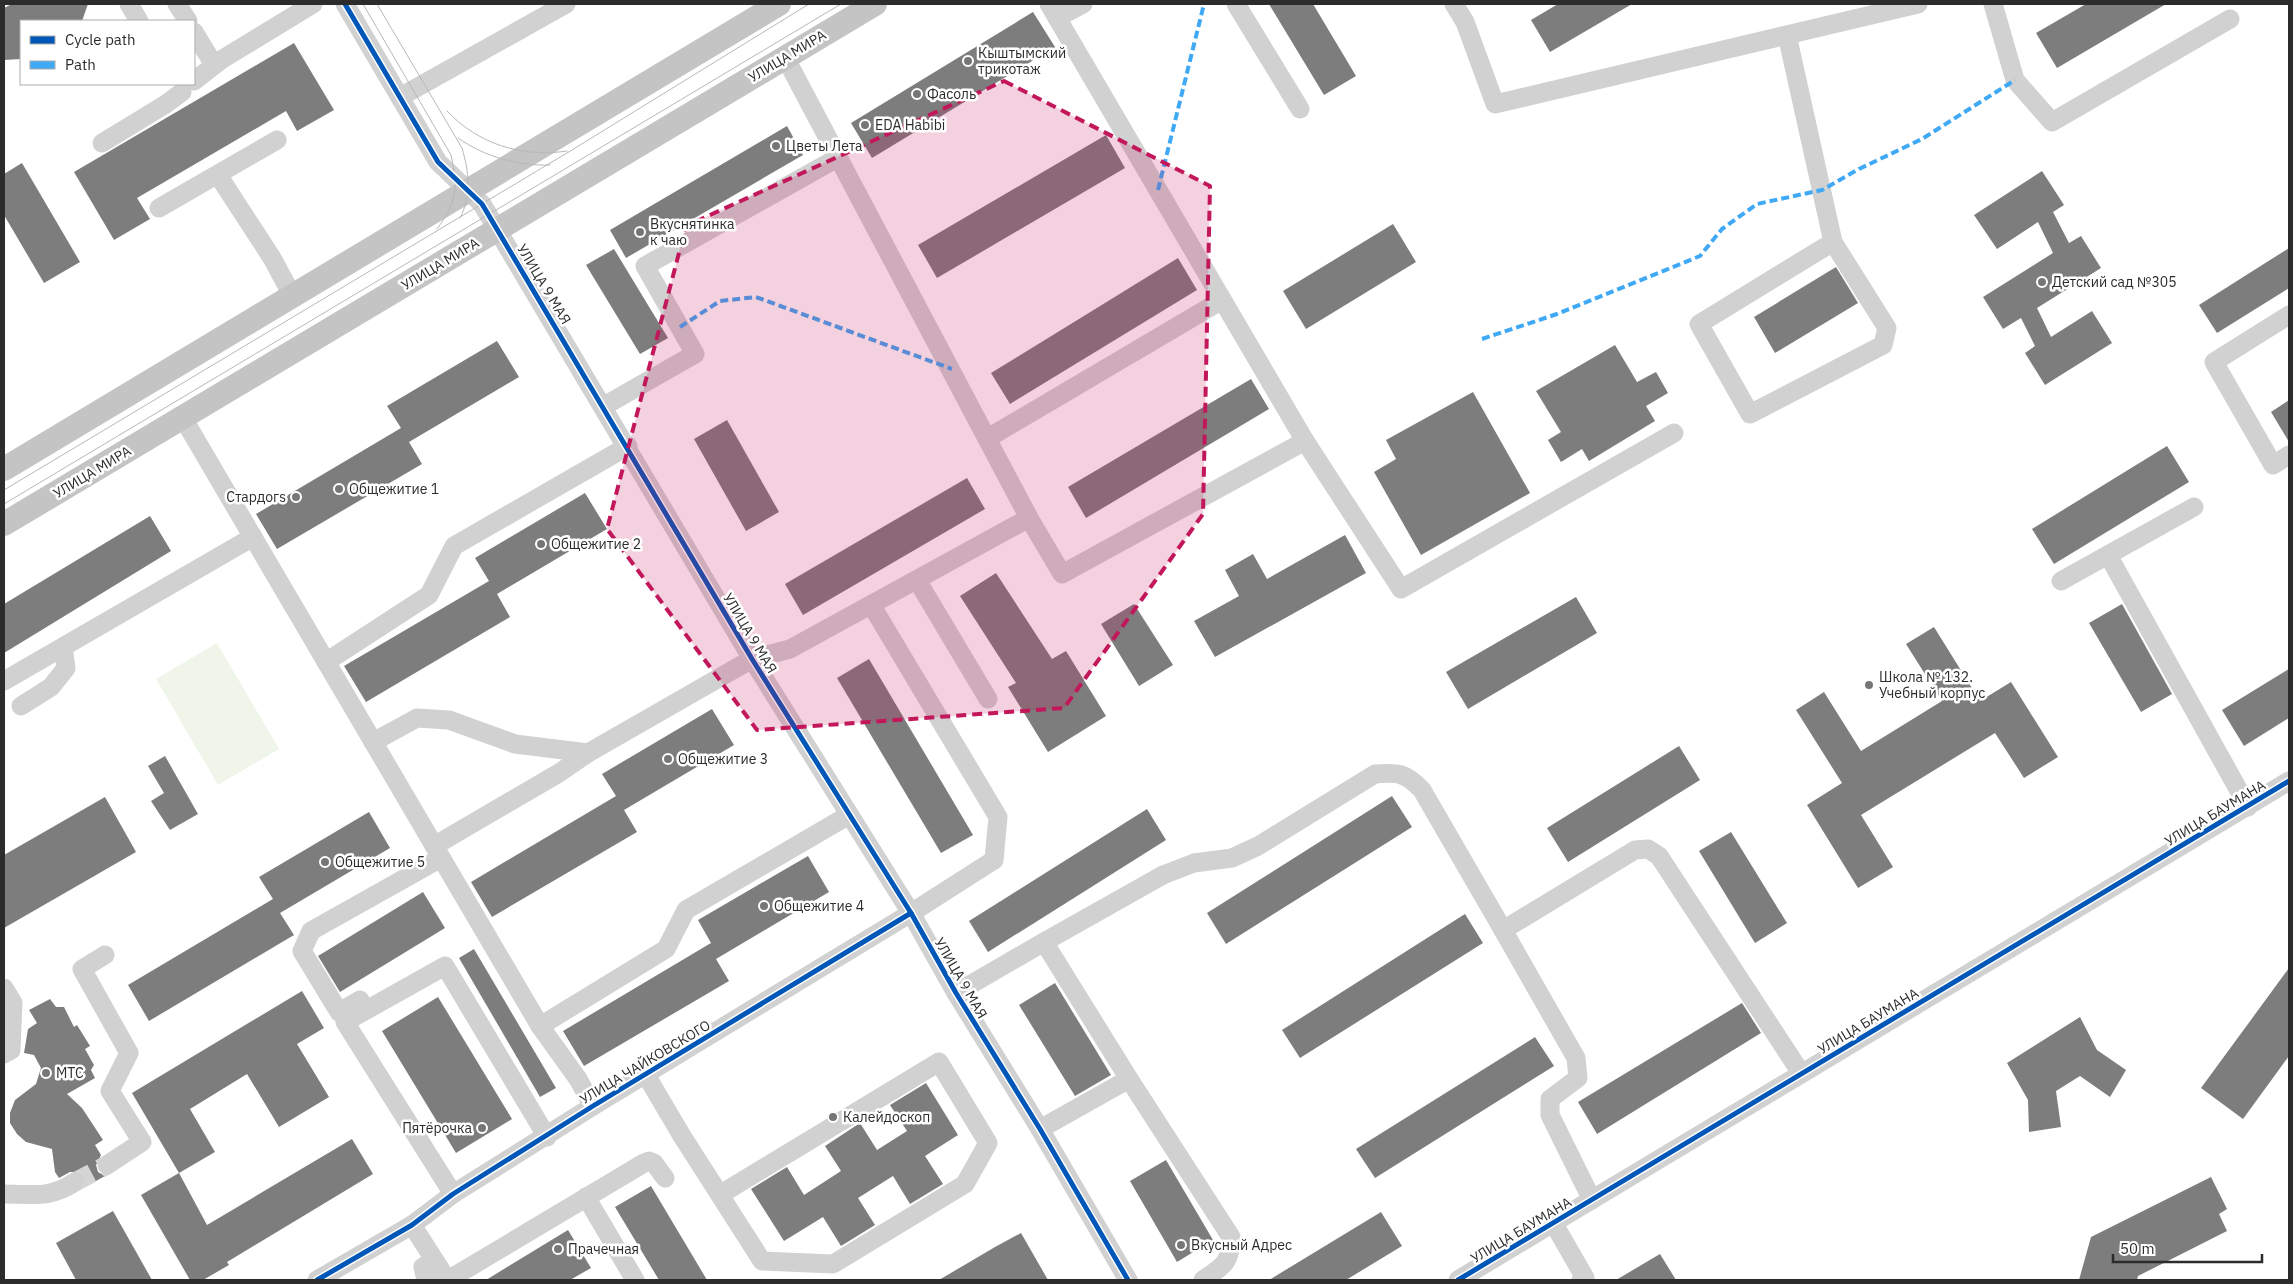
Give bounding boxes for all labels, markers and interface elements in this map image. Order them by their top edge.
legend [20,20,195,85]
street label: УЛИЦА МИРА [745,26,829,86]
text: Cycle path [65,30,136,49]
place label: Кыштымский трикотаж [978,44,1066,78]
text: Path [65,55,96,74]
marker: Кыштымский трикотаж [962,55,974,67]
place label: Фасоль [927,85,976,103]
marker: Фасоль [911,88,923,100]
place label: EDA Habibi [875,116,945,134]
marker: EDA Habibi [859,119,871,131]
place label: Цветы Лета [786,137,863,155]
marker: Цветы Лета [770,140,782,152]
place label: Вкуснятинка к чаю [650,215,735,249]
marker: Вкуснятинка к чаю [634,226,646,238]
street label: УЛИЦА МИРА [398,234,482,294]
street label: УЛИЦА 9 МАЯ [513,241,575,327]
place label: Детский сад №305 [2052,273,2177,291]
marker: Детский сад №305 [2036,276,2048,288]
street label: УЛИЦА МИРА [50,442,134,502]
place label: Общежитие 1 [349,480,439,498]
marker: Общежитие 1 [333,483,345,495]
place label: Стардогs [226,488,286,506]
marker: Стардогs [290,491,302,503]
place label: Общежитие 2 [551,535,641,553]
marker: Общежитие 2 [535,538,547,550]
street label: УЛИЦА 9 МАЯ [719,590,781,676]
place label: Школа № 132. Учебный корпус [1879,668,1985,702]
marker: Школа № 132. Учебный корпус [1863,679,1875,691]
place label: Общежитие 3 [678,750,768,768]
marker: Общежитие 3 [662,753,674,765]
street label: УЛИЦА БАУМАНА [2161,776,2269,850]
place label: Общежитие 5 [335,853,425,871]
marker: Общежитие 5 [319,856,331,868]
place label: Общежитие 4 [774,897,864,915]
marker: Общежитие 4 [758,900,770,912]
street label: УЛИЦА 9 МАЯ [931,934,991,1022]
street label: УЛИЦА БАУМАНА [1814,984,1922,1058]
street label: УЛИЦА ЧАЙКОВСКОГО [576,1015,714,1108]
place label: МТС [56,1064,84,1082]
marker: МТС [40,1067,52,1079]
place label: Калейдоскоп [843,1108,930,1126]
marker: Калейдоскоп [827,1111,839,1123]
place label: Пятёрочка [402,1119,473,1137]
marker: Пятёрочка [476,1122,488,1134]
street label: УЛИЦА БАУМАНА [1467,1193,1575,1267]
scale bar [2113,1232,2262,1264]
place label: Вкусный Адрес [1191,1236,1292,1254]
marker: Вкусный Адрес [1175,1239,1187,1251]
text: 50 m [2120,1239,2155,1258]
place label: Прачечная [568,1240,639,1258]
marker: Прачечная [552,1243,564,1255]

